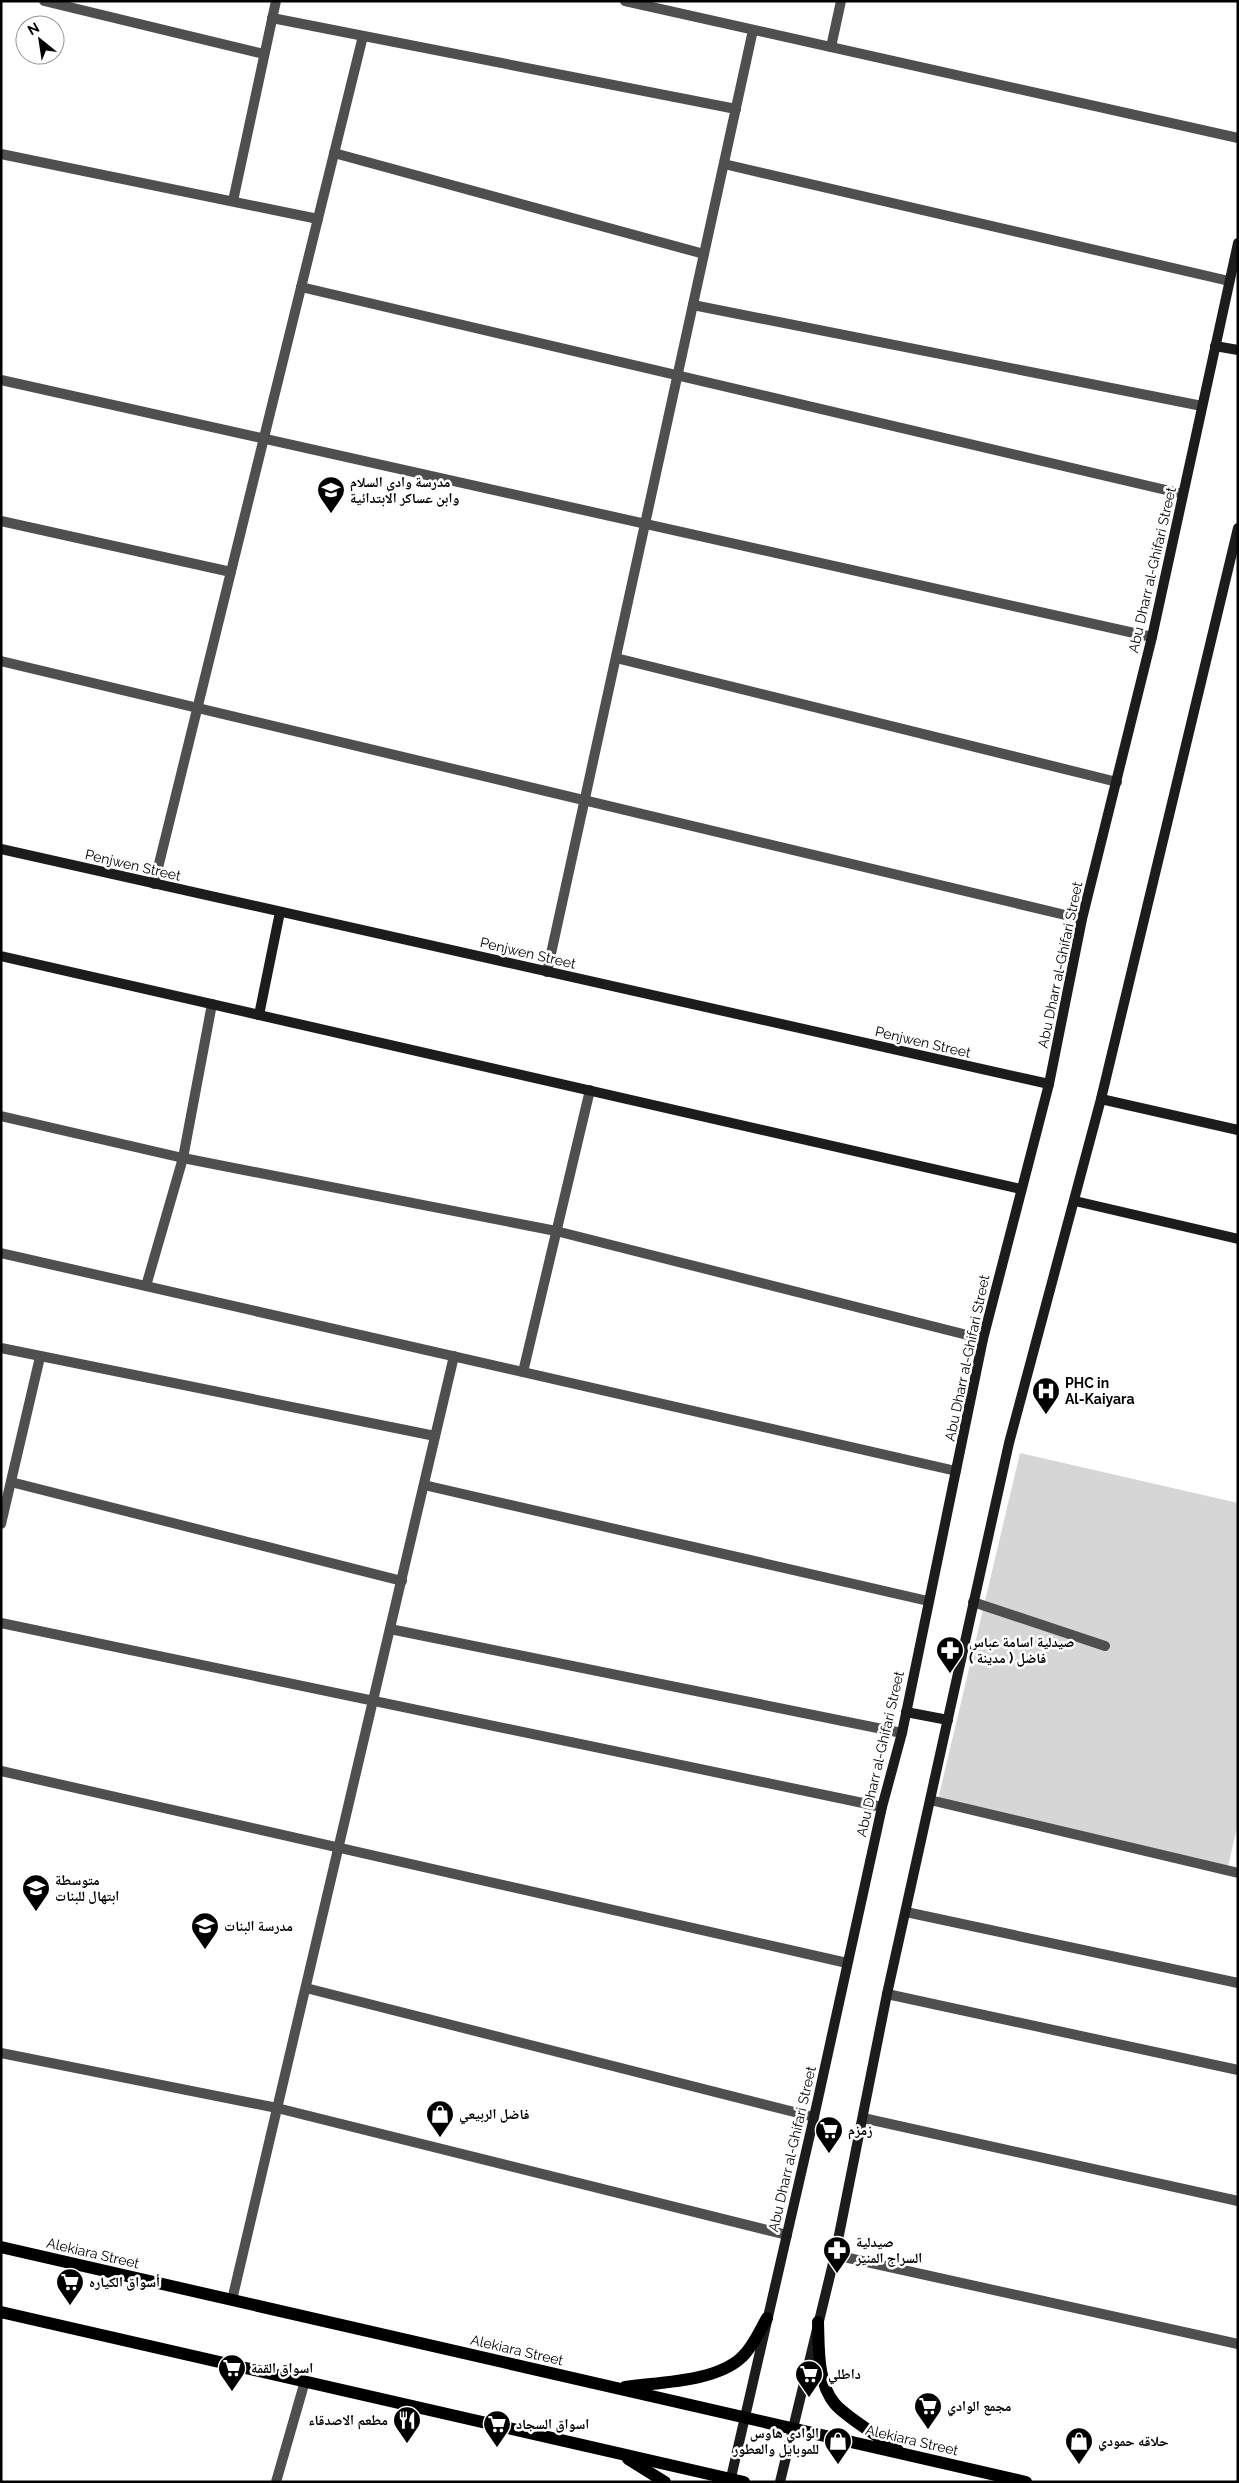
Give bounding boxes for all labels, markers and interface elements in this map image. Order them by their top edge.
north arrow [15,15,65,65]
text: N [25,19,42,38]
place label: مدرسة وادي السلام وابن عساكر الابتدائية [350,474,459,507]
school or university icon: مدرسة وادي السلام وابن عساكر الابتدائية [316,475,346,514]
street label: Abu Dharr al-Ghifari Street [1125,485,1179,655]
street label: Penjwen Street [83,846,183,884]
street label: Abu Dharr al-Ghifari Street [1035,880,1086,1050]
street label: Penjwen Street [478,934,578,972]
street label: Penjwen Street [873,1023,973,1061]
street label: Abu Dharr al-Ghifari Street [942,1273,993,1443]
place label: PHC in Al-Kaiyara [1065,1375,1134,1407]
hospital icon: PHC in Al-Kaiyara [1031,1376,1061,1415]
place label: صيدلية اسامة عباس فاضل ( مدينة ) [969,1634,1074,1667]
pharmacy icon: صيدلية اسامة عباس فاضل ( مدينة ) [935,1635,965,1674]
street label: Abu Dharr al-Ghifari Street [853,1669,907,1839]
place label: متوسطة ابتهال للبنات [55,1872,119,1905]
school or university icon: متوسطة ابتهال للبنات [21,1873,51,1912]
school or university icon: مدرسة البنات [190,1911,220,1950]
place label: مدرسة البنات [224,1918,293,1935]
street label: Abu Dharr al-Ghifari Street [765,2064,819,2234]
shop icon: فاضل الربيعي [425,2099,455,2138]
place label: فاضل الربيعي [459,2106,530,2125]
supermarket icon: زمزم [814,2115,844,2154]
place label: زمزم [848,2122,872,2140]
place label: صيدلية السراج المنير [855,2234,922,2267]
street label: Alekiara Street [45,2235,141,2271]
pharmacy icon: صيدلية السراج المنير [822,2235,852,2274]
supermarket icon: أسواق الكياره [55,2267,85,2306]
place label: أسواق الكياره [89,2274,160,2291]
street label: Alekiara Street [469,2332,565,2368]
supermarket icon: اسواق القمة [217,2353,247,2392]
supermarket icon: داطلي [794,2359,824,2398]
place label: اسواق القمة [251,2360,313,2377]
place label: داطلي [828,2366,861,2385]
supermarket icon: مجمع الوادي [913,2391,943,2430]
place label: مجمع الوادي [947,2398,1011,2417]
restaurant icon: مطعم الاصدقاء [392,2405,422,2444]
supermarket icon: اسواق السجاد [482,2409,512,2448]
place label: مطعم الاصدقاء [308,2412,388,2430]
place label: اسواق السجاد [516,2416,589,2433]
street label: Alekiara Street [864,2422,960,2458]
place label: الوادي هاوس للموبايل والعطور [732,2425,819,2458]
shop icon: الوادي هاوس للموبايل والعطور [823,2426,853,2465]
shop icon: حلاقه حمودي [1064,2426,1094,2465]
place label: حلاقه حمودي [1098,2433,1168,2452]

